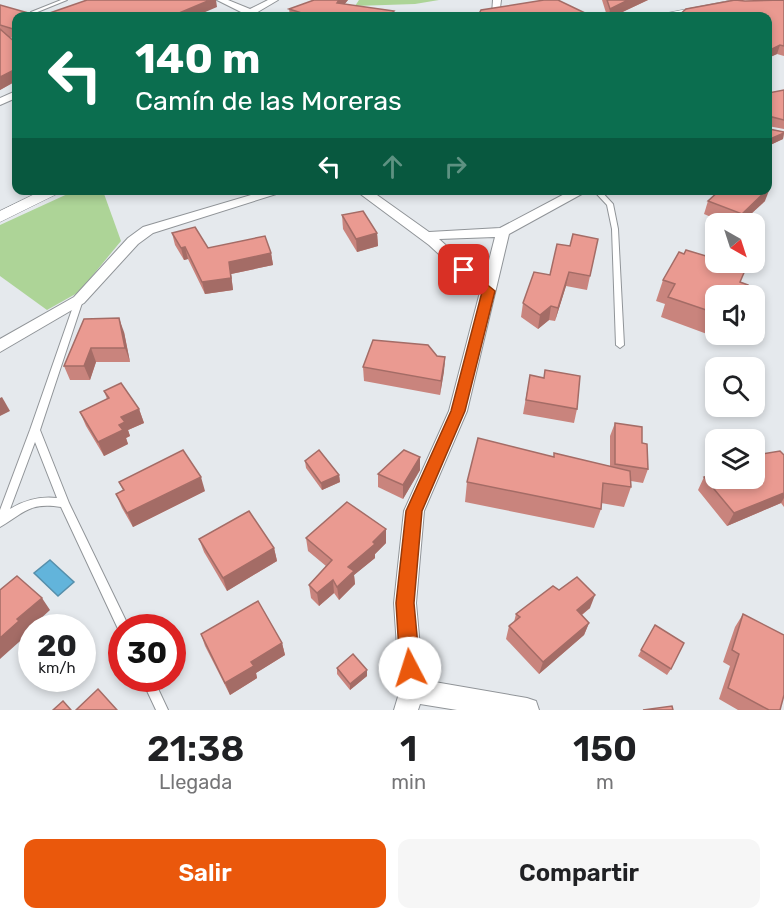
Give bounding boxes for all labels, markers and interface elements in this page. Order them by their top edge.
text: 140 m [135,34,261,84]
icon: left [36,36,114,114]
text: Camín de las Moreras [135,85,402,117]
icon: left [313,150,346,183]
icon: ahead [376,150,409,183]
icon: right [439,150,472,183]
north arrow [705,213,765,273]
map controls [705,213,765,489]
pin [438,244,489,295]
icon: arrive [447,253,480,286]
button: sound [705,285,765,345]
button: search [705,357,765,417]
button: layers [705,429,765,489]
speed limit sign: 30 [108,614,186,692]
text: 20 [37,628,77,664]
position arrow [378,636,442,700]
text: km/h [38,659,76,677]
text: 21:38 [147,727,244,770]
text: 1 [400,727,417,770]
text: 150 [573,727,637,770]
text: Llegada [159,770,232,794]
text: min [391,770,426,794]
text: m [596,770,614,794]
button: Salir [24,839,386,908]
button: Compartir [398,839,760,908]

